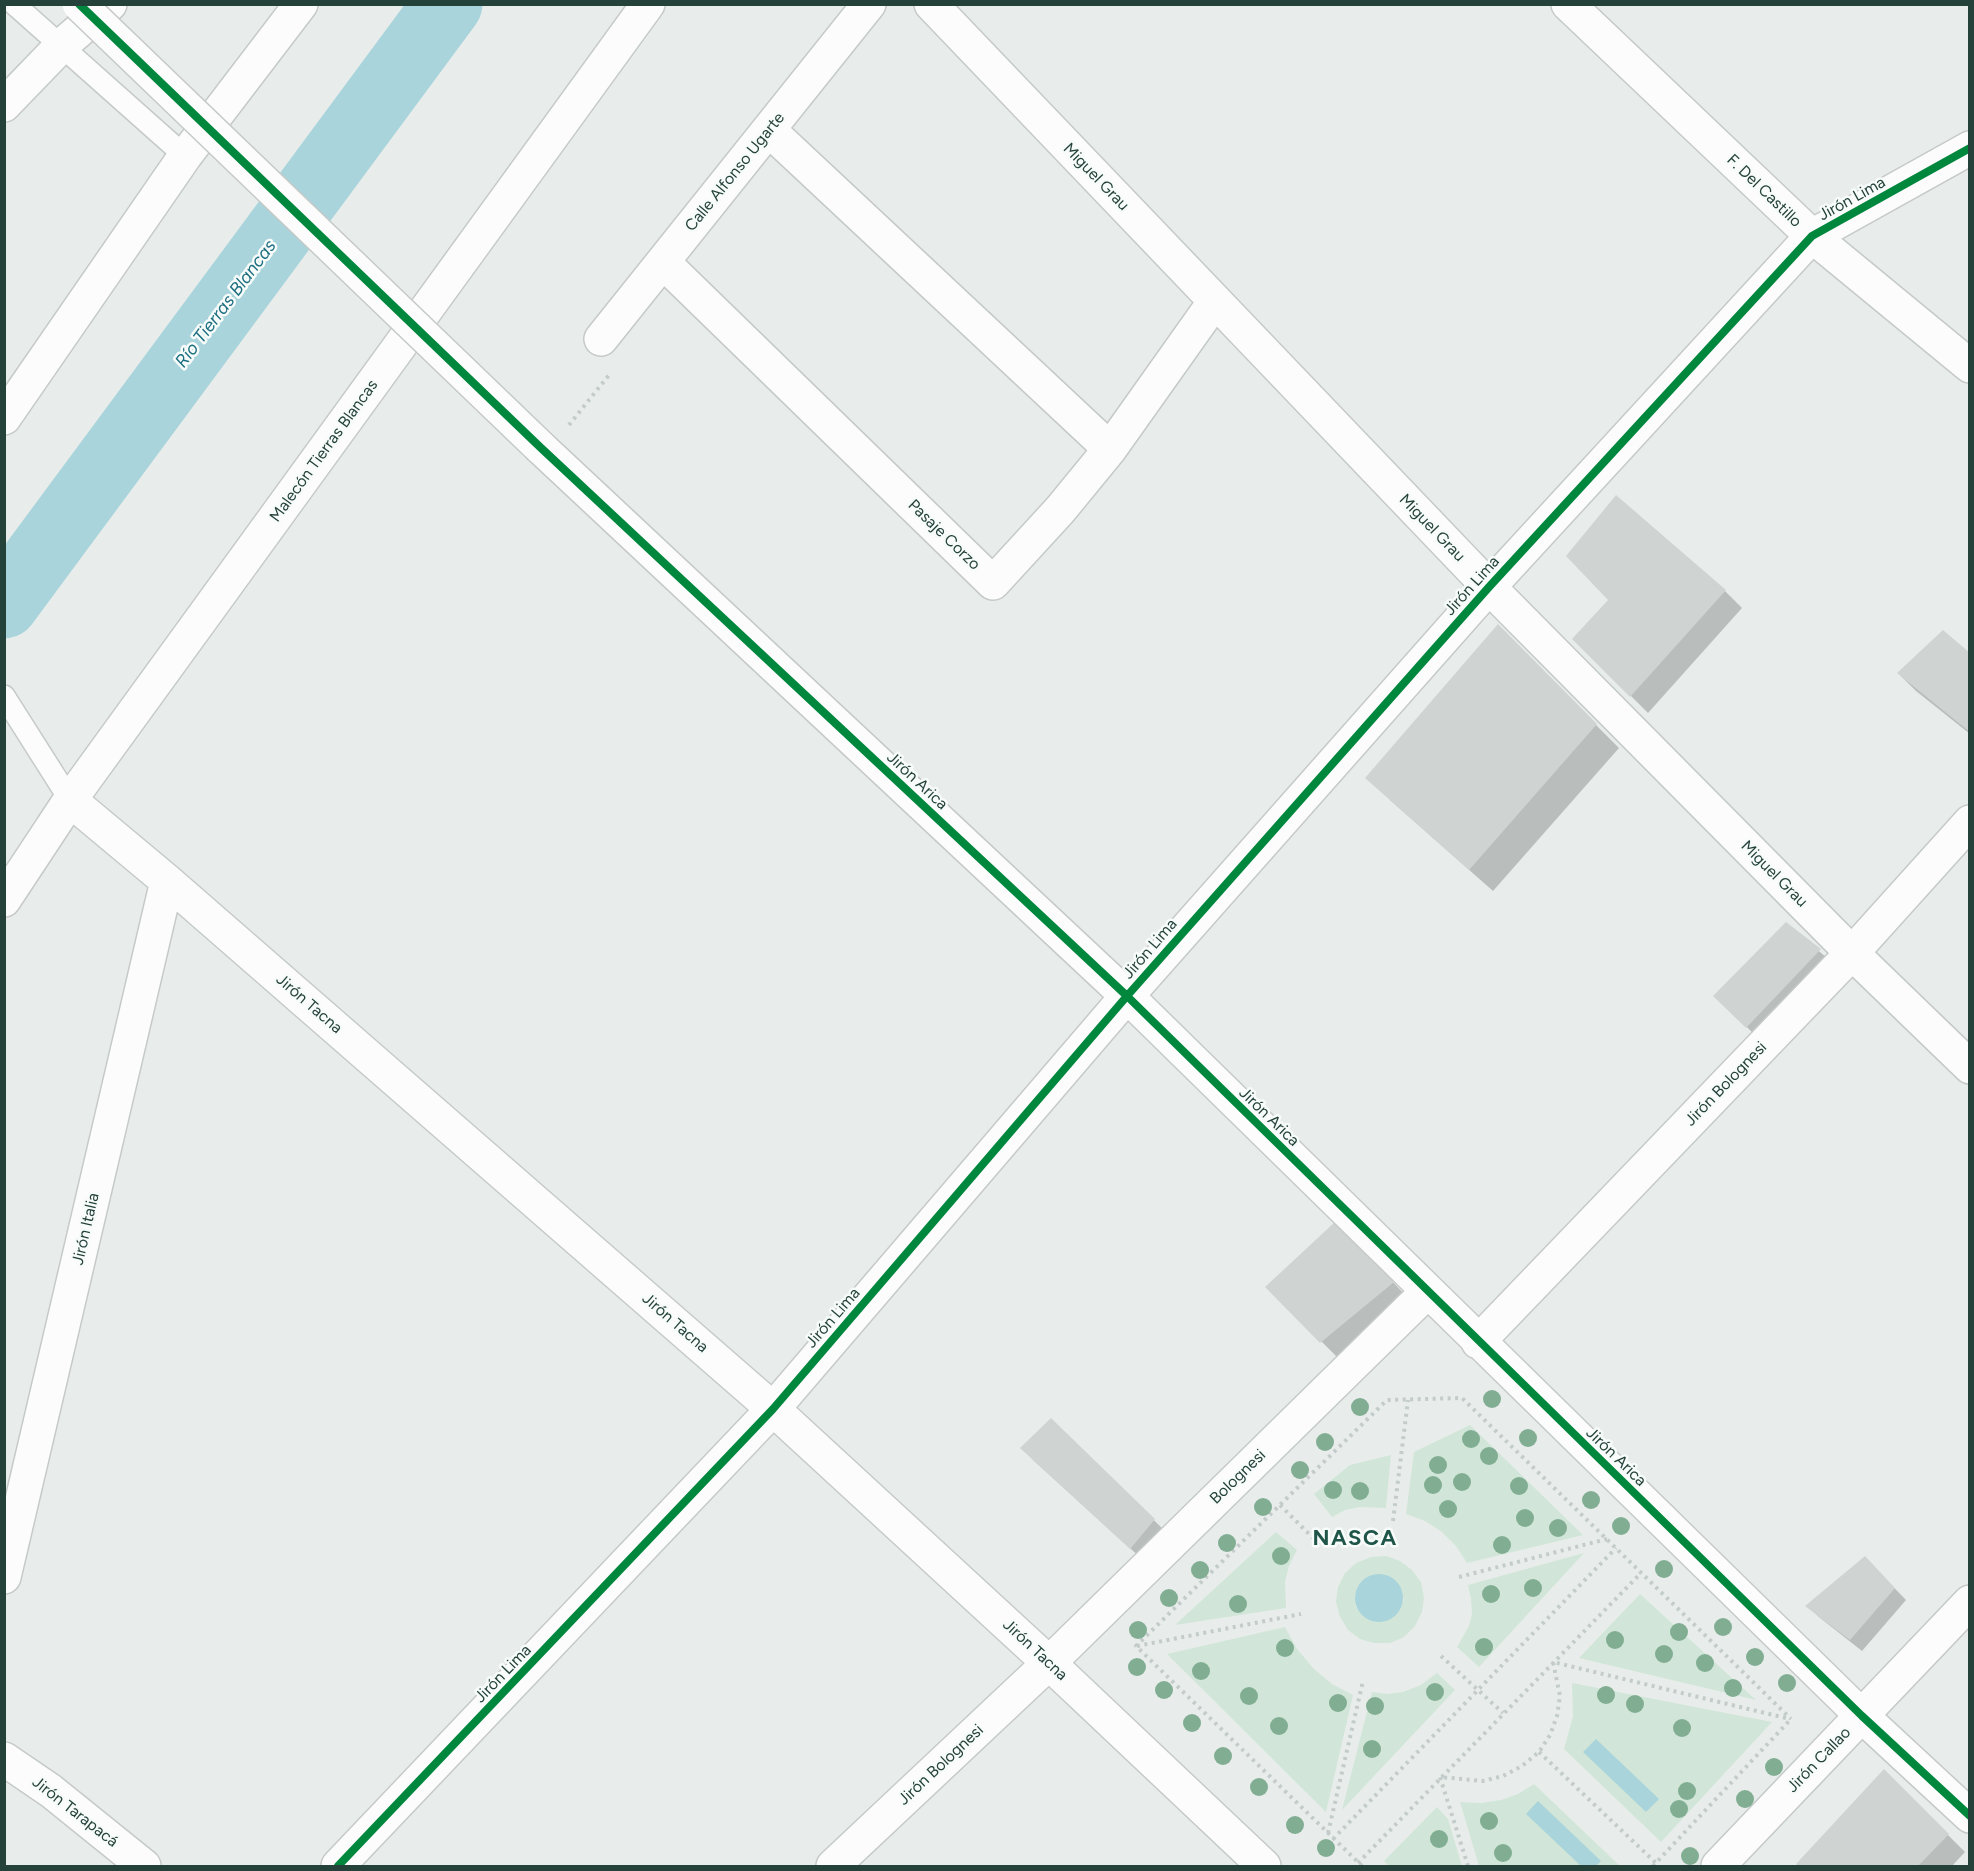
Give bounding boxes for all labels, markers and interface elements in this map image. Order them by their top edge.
street label: Calle Alfonso Ugarte [681,109,789,235]
street label: Miguel Grau [1059,139,1133,215]
street label: F. Del Castillo [1723,151,1805,231]
street label: Jirón Lima [1815,173,1889,225]
water label: Río Tierras Blancas [171,236,281,372]
street label: Malecón Tierras Blancas [266,376,382,526]
street label: Miguel Grau [1395,490,1469,566]
street label: Pasaje Corzo [904,496,984,574]
street label: Jirón Lima [1440,552,1504,620]
street label: Jirón Arica [883,748,951,814]
street label: Miguel Grau [1737,837,1811,911]
street label: Jirón Lima [1119,915,1181,983]
street label: Jirón Tacna [272,970,346,1038]
street label: Jirón Bolognesi [1681,1038,1771,1130]
street label: Jirón Arica [1235,1084,1303,1150]
street label: Jirón Italia [68,1191,104,1267]
street label: Jirón Lima [802,1284,864,1352]
street label: Jirón Tacna [638,1289,712,1357]
street label: Jirón Arica [1582,1424,1650,1490]
street label: Bolognesi [1206,1446,1270,1508]
district label: NASCA [1312,1526,1398,1552]
street label: Jirón Tacna [999,1615,1071,1685]
street label: Jirón Lima [471,1641,535,1707]
street label: Jirón Bolognesi [894,1721,988,1809]
street label: Jirón Callao [1783,1723,1855,1797]
street label: Jirón Tarapacá [28,1773,122,1851]

